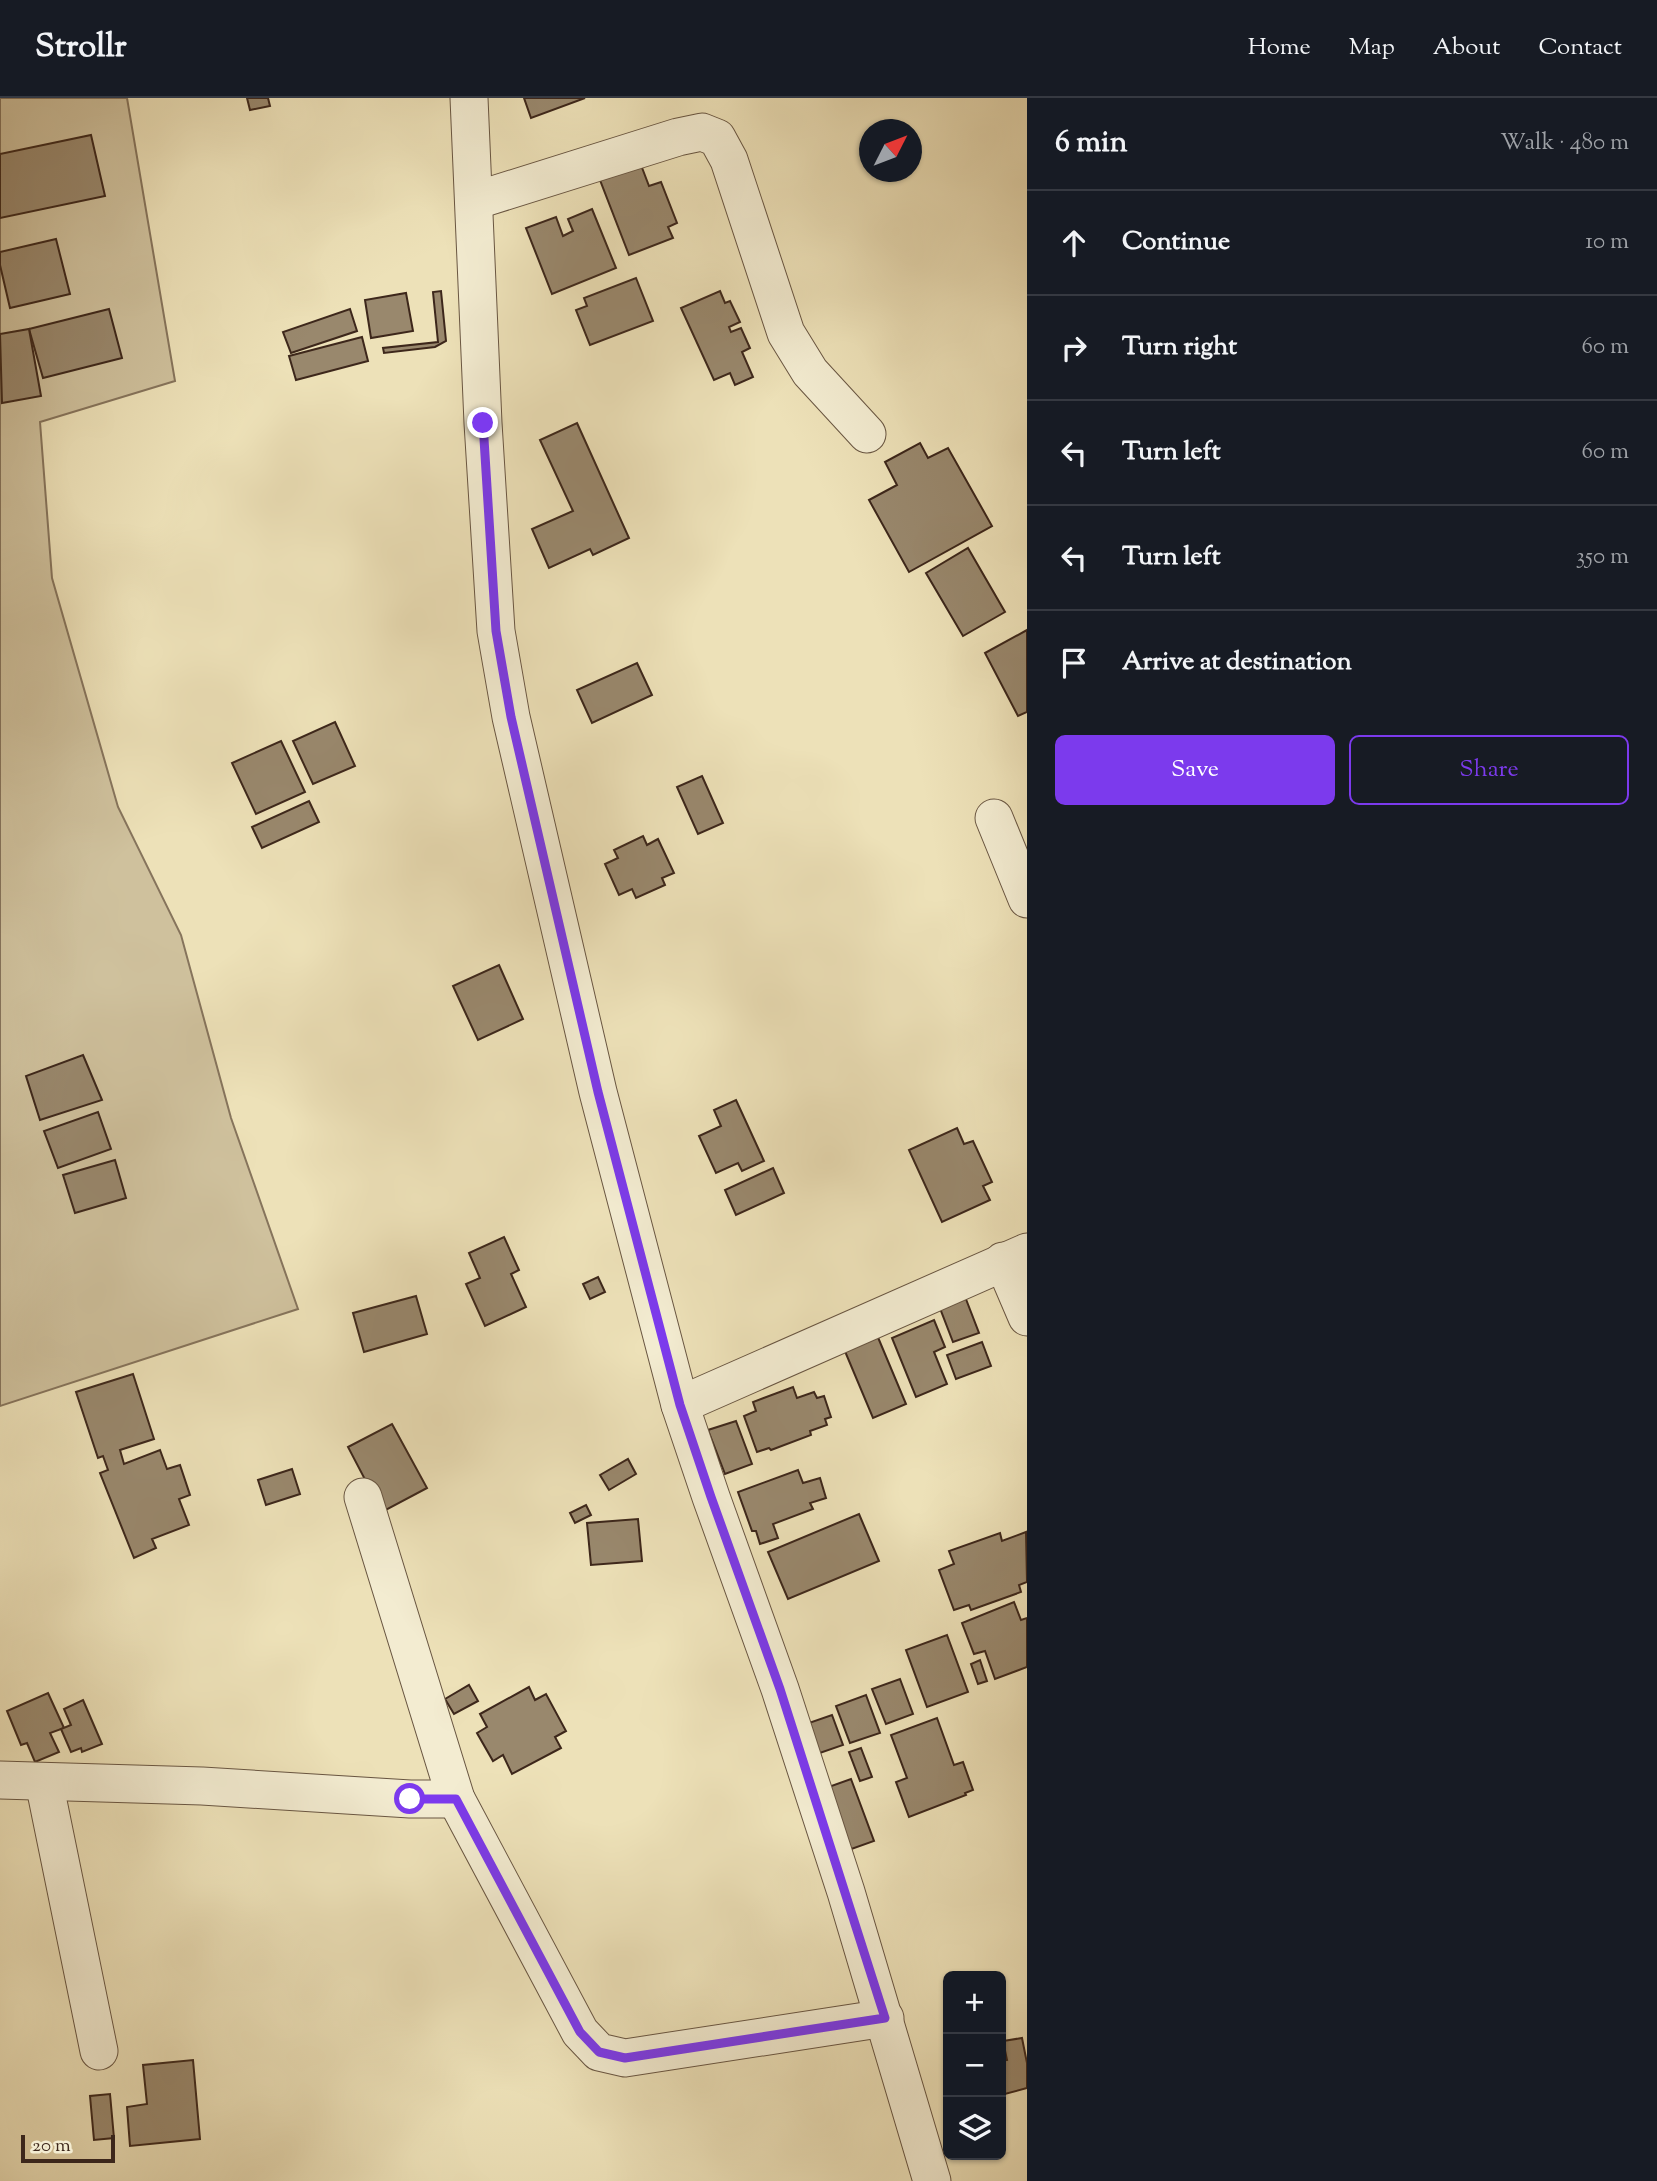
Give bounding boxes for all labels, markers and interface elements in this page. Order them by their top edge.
text: Strollr [35,24,127,72]
text: Home [1248,31,1311,65]
text: Map [1349,31,1395,65]
text: About [1433,31,1500,65]
text: Contact [1538,31,1622,65]
north arrow [859,119,922,182]
text: 6 min [1055,122,1127,165]
text: Walk · 480 m [1500,127,1629,160]
icon: ahead [1055,224,1093,262]
text: Continue [1122,224,1230,261]
text: 10 m [1585,226,1629,259]
icon: right [1055,329,1093,367]
text: Turn right [1122,329,1237,366]
text: 60 m [1581,331,1629,364]
route end [467,407,498,438]
icon: left [1055,434,1093,472]
text: Turn left [1122,434,1221,471]
text: 60 m [1581,436,1629,469]
icon: left [1055,539,1093,577]
text: Turn left [1122,539,1221,576]
text: 350 m [1576,541,1629,574]
icon: arrive [1055,644,1093,682]
text: Arrive at destination [1122,644,1352,681]
button: Save [1055,735,1335,805]
button: Share [1349,735,1629,805]
route start [394,1783,425,1814]
map controls [943,1971,1006,2160]
button: + [943,1971,1006,2034]
button: − [943,2034,1006,2097]
button: layers [943,2097,1006,2160]
scale bar [21,2132,116,2164]
text: 20 m [32,2133,71,2160]

